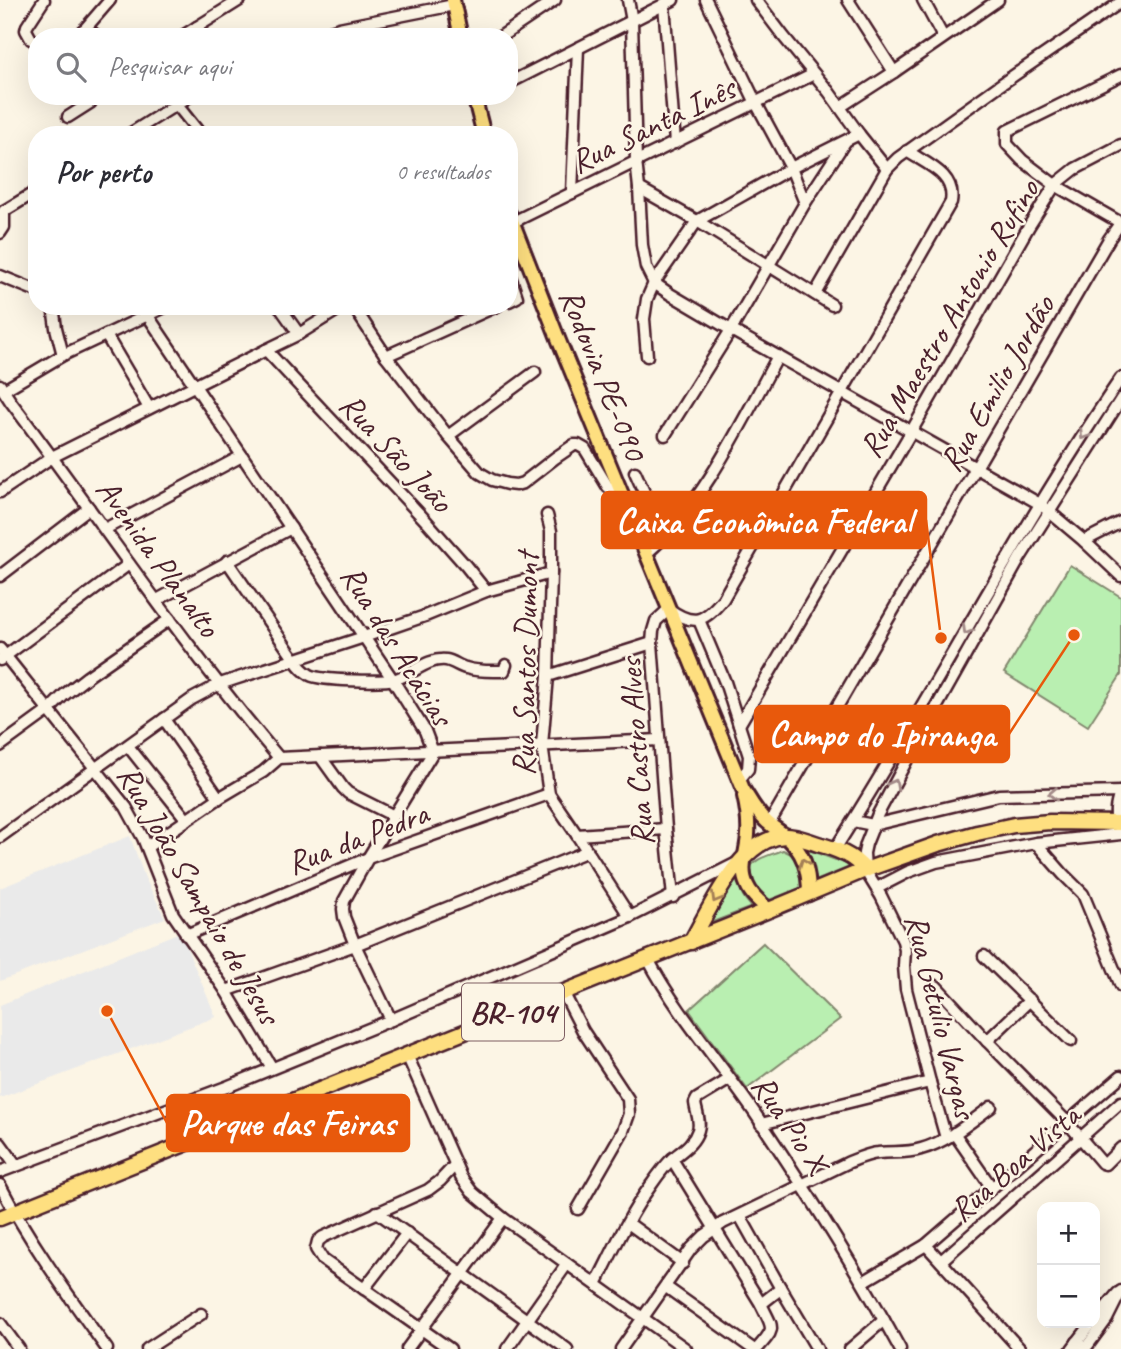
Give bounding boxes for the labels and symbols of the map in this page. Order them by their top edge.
street label: Rua Santa Inês [563,66,744,183]
street label: Rua Maestro Antonio Rufino [849,170,1050,465]
street label: Rodovia PE-090 [550,282,657,468]
street label: Rua Emilio Jordão [930,286,1065,479]
street label: Rua São João [330,384,464,523]
one-way arrow [1079,427,1092,440]
street label: Avenida Planalto [87,470,230,646]
callout: Caixa Econômica Federal [602,492,926,548]
text: Caixa Econômica Federal [616,499,919,544]
street label: Rua Santos Dumont [502,548,548,776]
street label: Rua das Acácias [331,557,465,736]
one-way arrow [962,622,975,635]
street label: Rua Castro Alves [608,654,664,847]
callout: Campo do Ipiranga [755,706,1009,762]
text: Campo do Ipiranga [769,712,999,757]
street label: Rua João Sampaio de Jesus [108,757,292,1034]
one-way arrow [886,779,900,791]
one-way arrow [1047,786,1058,802]
street label: Rua da Pedra [281,791,436,884]
one-way arrow [798,857,812,869]
one-way arrow [711,891,724,903]
street label: Rua Getulio Vargas [895,910,987,1125]
road number: BR-104 [462,984,564,1041]
street label: Rua Pio X [742,1067,841,1184]
street label: Rua Boa Vista [941,1093,1090,1231]
callout: Parque das Feiras [167,1095,409,1151]
text: Parque das Feiras [181,1101,399,1146]

